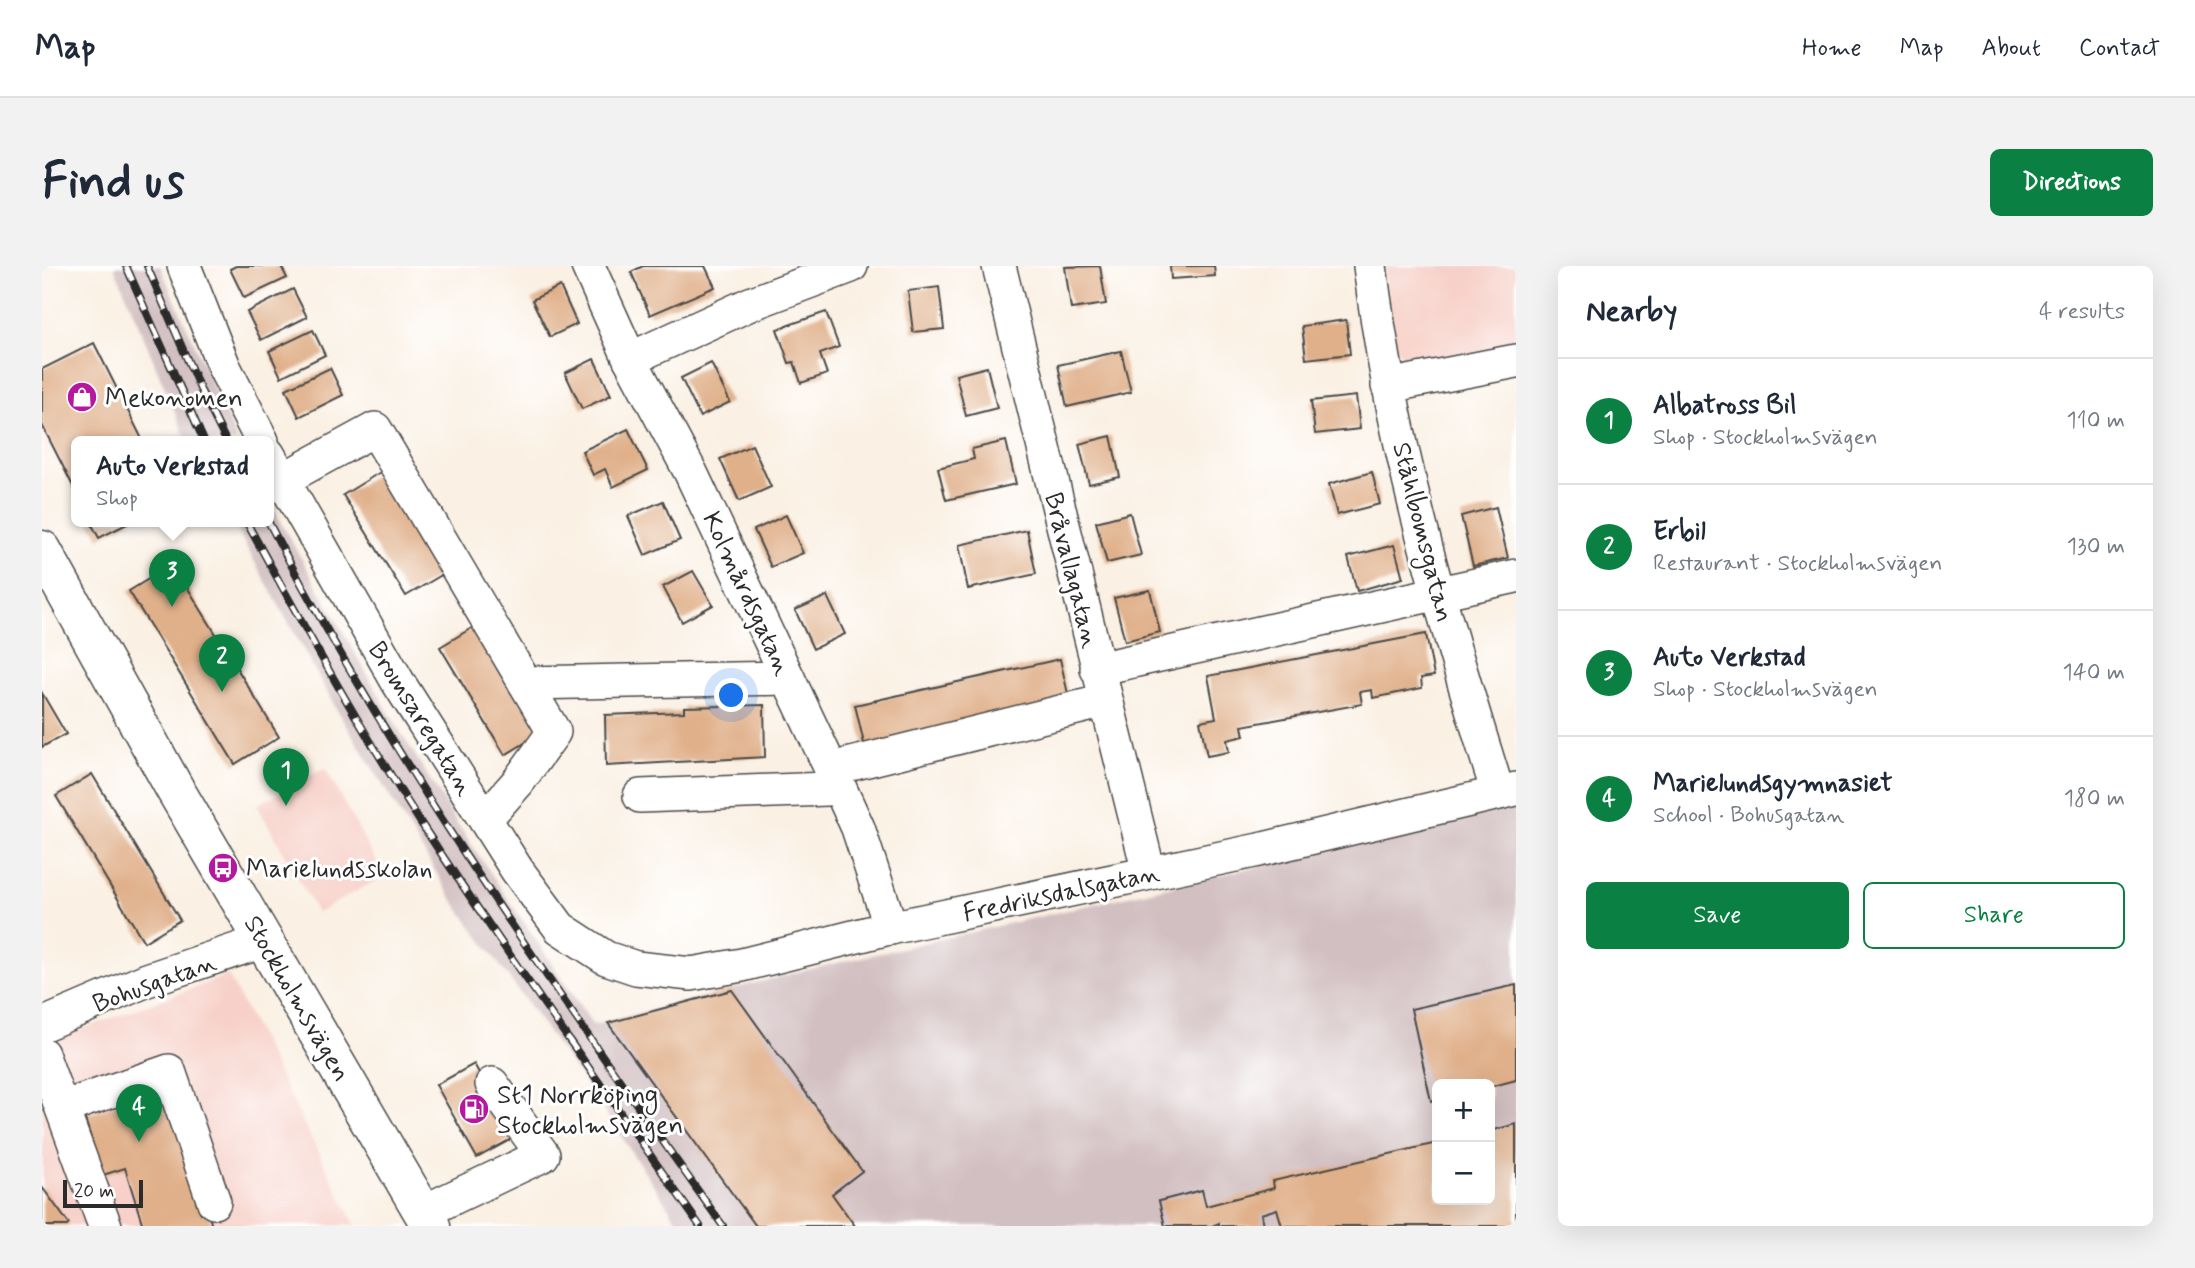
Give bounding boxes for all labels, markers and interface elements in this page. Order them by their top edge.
text: Map [35,26,95,70]
text: Home [1802,33,1862,64]
text: Map [1900,33,1944,64]
text: About [1982,33,2041,64]
text: Contact [2079,33,2160,64]
button: Directions [1990,149,2153,216]
text: Find us [42,150,185,215]
text: Nearby [1586,292,1677,331]
text: 4 results [2039,297,2125,327]
shop icon: Mekonomen [65,380,99,414]
place label: Mekonomen [105,382,243,416]
text: Albatross Bil [1653,389,1796,423]
text: 1 [1604,406,1614,436]
text: 110 m [2066,406,2125,436]
text: Shop · Stockholmsvägen [1653,423,1878,453]
popup [71,436,274,527]
street label: Ståhlbomsgatan [1381,439,1461,626]
text: Auto Verkstad [96,450,249,484]
text: Shop [96,484,138,514]
street label: Bråvallagatan [1035,489,1107,652]
street label: Kolmårdsgatan [693,507,799,681]
text: Erbil [1653,515,1706,549]
text: 2 [1603,532,1615,562]
text: 130 m [2067,532,2125,562]
pin: 3 [149,549,195,607]
text: Restaurant · Stockholmsvägen [1653,549,1942,579]
pin: 2 [199,634,245,692]
street label: Bromsaregatan [359,636,481,803]
text: Auto Verkstad [1653,641,1806,675]
text: 3 [1604,658,1614,688]
text: 140 m [2062,658,2125,688]
text: Shop · Stockholmsvägen [1653,675,1878,705]
your location [714,678,748,712]
pin: 1 [263,748,309,806]
text: Marielundsgymnasiet [1653,767,1892,801]
text: 4 [1602,784,1616,814]
text: 180 m [2064,784,2125,814]
text: School · Bohusgatan [1653,801,1845,831]
bus stop icon: Marielundsskolan [206,851,240,885]
place label: Marielundsskolan [246,853,433,887]
street label: Fredriksdalsgatan [960,857,1163,931]
button: Save [1586,882,1849,949]
button: Share [1863,882,2125,949]
street label: Stockholmsvägen [235,910,358,1088]
street label: Bohusgatan [88,946,221,1022]
place label: St1 Norrköping Stockholmsvägen [497,1079,683,1143]
map controls [1432,1079,1495,1205]
button: + [1432,1079,1495,1142]
pin: 4 [116,1084,162,1142]
fuel station icon: St1 Norrköping Stockholmsvägen [457,1092,491,1126]
button: − [1432,1142,1495,1205]
scale bar [63,1177,144,1209]
text: 20 m [74,1179,114,1204]

